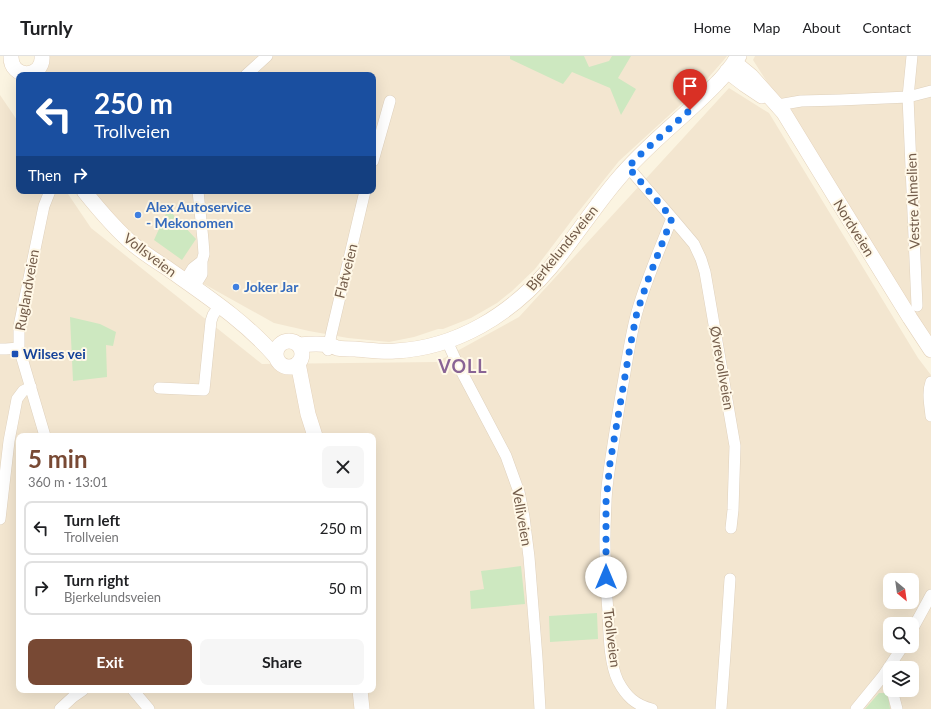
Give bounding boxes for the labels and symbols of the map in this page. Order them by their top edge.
pin [673,69,707,110]
street label: Vestre Almelien [902,153,923,249]
street label: Nordveien [830,196,879,259]
place label: Alex Autoservice - Mekonomen [145,198,252,231]
street label: Bjerkelundsveien [522,202,601,294]
marker: Alex Autoservice - Mekonomen [133,210,143,220]
street label: Vollsveien [120,229,180,280]
street label: Flatveien [330,242,361,300]
street label: Ruglandveien [11,248,42,332]
place label: Joker Jar [244,278,299,295]
marker: Joker Jar [231,282,241,292]
street label: Øvrevollveien [707,325,738,411]
place label: Wilses vei [23,345,86,362]
marker: Wilses vei [10,349,20,359]
district label: VOLL [437,355,488,377]
street label: Velliveien [509,486,536,547]
position arrow [585,556,627,598]
north arrow [883,573,919,609]
street label: Trollveien [600,608,625,668]

